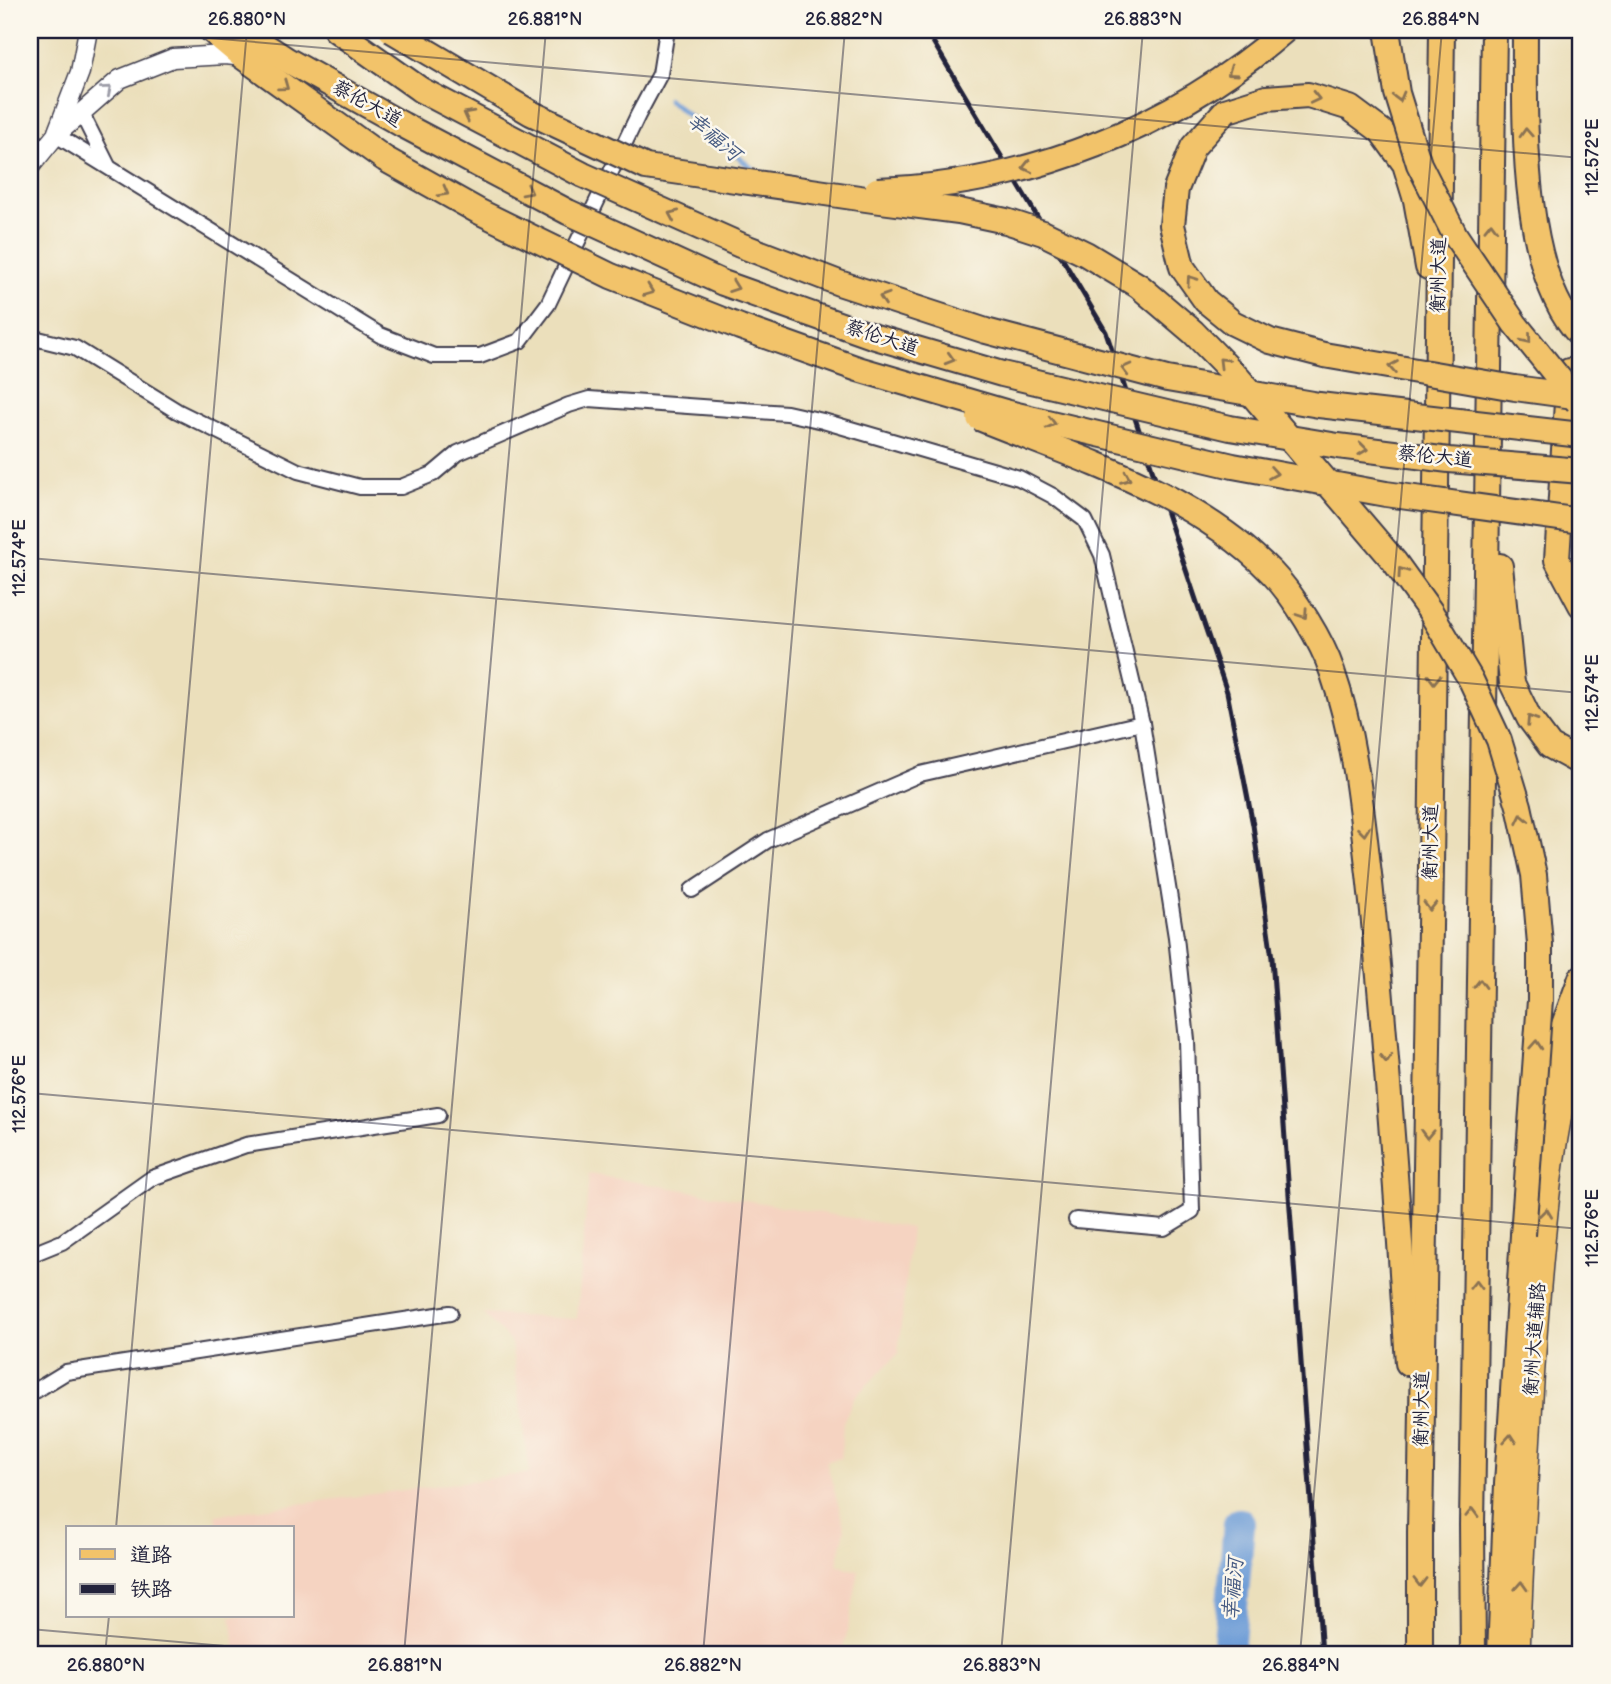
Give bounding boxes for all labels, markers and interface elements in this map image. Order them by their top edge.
text: 26.880°N [208,9,286,30]
text: 26.881°N [508,9,582,30]
text: 26.882°N [805,9,883,30]
text: 26.883°N [1104,9,1182,30]
text: 26.884°N [1402,9,1480,30]
one-way arrow [1227,64,1240,76]
street label: 蔡伦大道 [328,76,406,132]
one-way arrow [276,78,289,90]
one-way arrow [99,86,112,98]
one-way arrow [1309,90,1321,104]
one-way arrow [1390,91,1405,103]
water label: 幸福河 [682,107,748,169]
one-way arrow [463,110,476,123]
text: 112.572°E [1582,118,1603,196]
one-way arrow [1519,127,1534,138]
one-way arrow [1021,159,1033,174]
one-way arrow [521,182,533,196]
one-way arrow [437,184,450,197]
one-way arrow [667,209,680,223]
one-way arrow [1483,221,1499,232]
street label: 衡州大道 [1427,237,1451,313]
one-way arrow [1187,275,1199,288]
one-way arrow [727,279,740,293]
one-way arrow [642,283,654,297]
one-way arrow [879,292,891,306]
street label: 蔡伦大道 [842,315,922,361]
one-way arrow [1519,331,1531,344]
one-way arrow [943,351,955,366]
one-way arrow [1218,357,1231,370]
one-way arrow [1387,360,1399,375]
one-way arrow [1120,362,1132,377]
one-way arrow [1045,415,1057,429]
one-way arrow [1357,441,1369,456]
street label: 蔡伦大道 [1396,442,1474,472]
one-way arrow [1267,465,1279,480]
one-way arrow [1119,469,1131,483]
text: 112.574°E [9,519,30,597]
one-way arrow [1398,568,1410,580]
one-way arrow [1295,607,1308,620]
text: 112.574°E [1582,654,1603,732]
one-way arrow [1426,674,1441,685]
one-way arrow [1527,714,1540,727]
street label: 衡州大道 [1419,804,1443,880]
one-way arrow [1516,813,1531,825]
one-way arrow [1356,826,1371,837]
one-way arrow [1423,901,1438,912]
one-way arrow [1473,978,1488,989]
one-way arrow [1529,1039,1544,1050]
one-way arrow [1378,1052,1393,1063]
text: 112.576°E [9,1055,30,1133]
one-way arrow [1419,1129,1434,1140]
text: 112.576°E [1582,1189,1603,1267]
one-way arrow [1539,1207,1554,1218]
one-way arrow [1468,1279,1484,1290]
street label: 衡州大道辅路 [1520,1281,1550,1397]
street label: 衡州大道 [1410,1371,1434,1447]
one-way arrow [1502,1433,1517,1444]
one-way arrow [1464,1507,1480,1517]
legend [66,1526,294,1618]
text: 道路 [130,1543,172,1568]
water label: 幸福河 [1218,1554,1248,1621]
text: 铁路 [130,1577,172,1602]
one-way arrow [1412,1577,1428,1588]
one-way arrow [1513,1580,1528,1591]
text: 26.880°N [67,1655,145,1676]
text: 26.881°N [368,1655,442,1676]
text: 26.882°N [664,1655,742,1676]
text: 26.883°N [963,1655,1041,1676]
text: 26.884°N [1262,1655,1340,1676]

